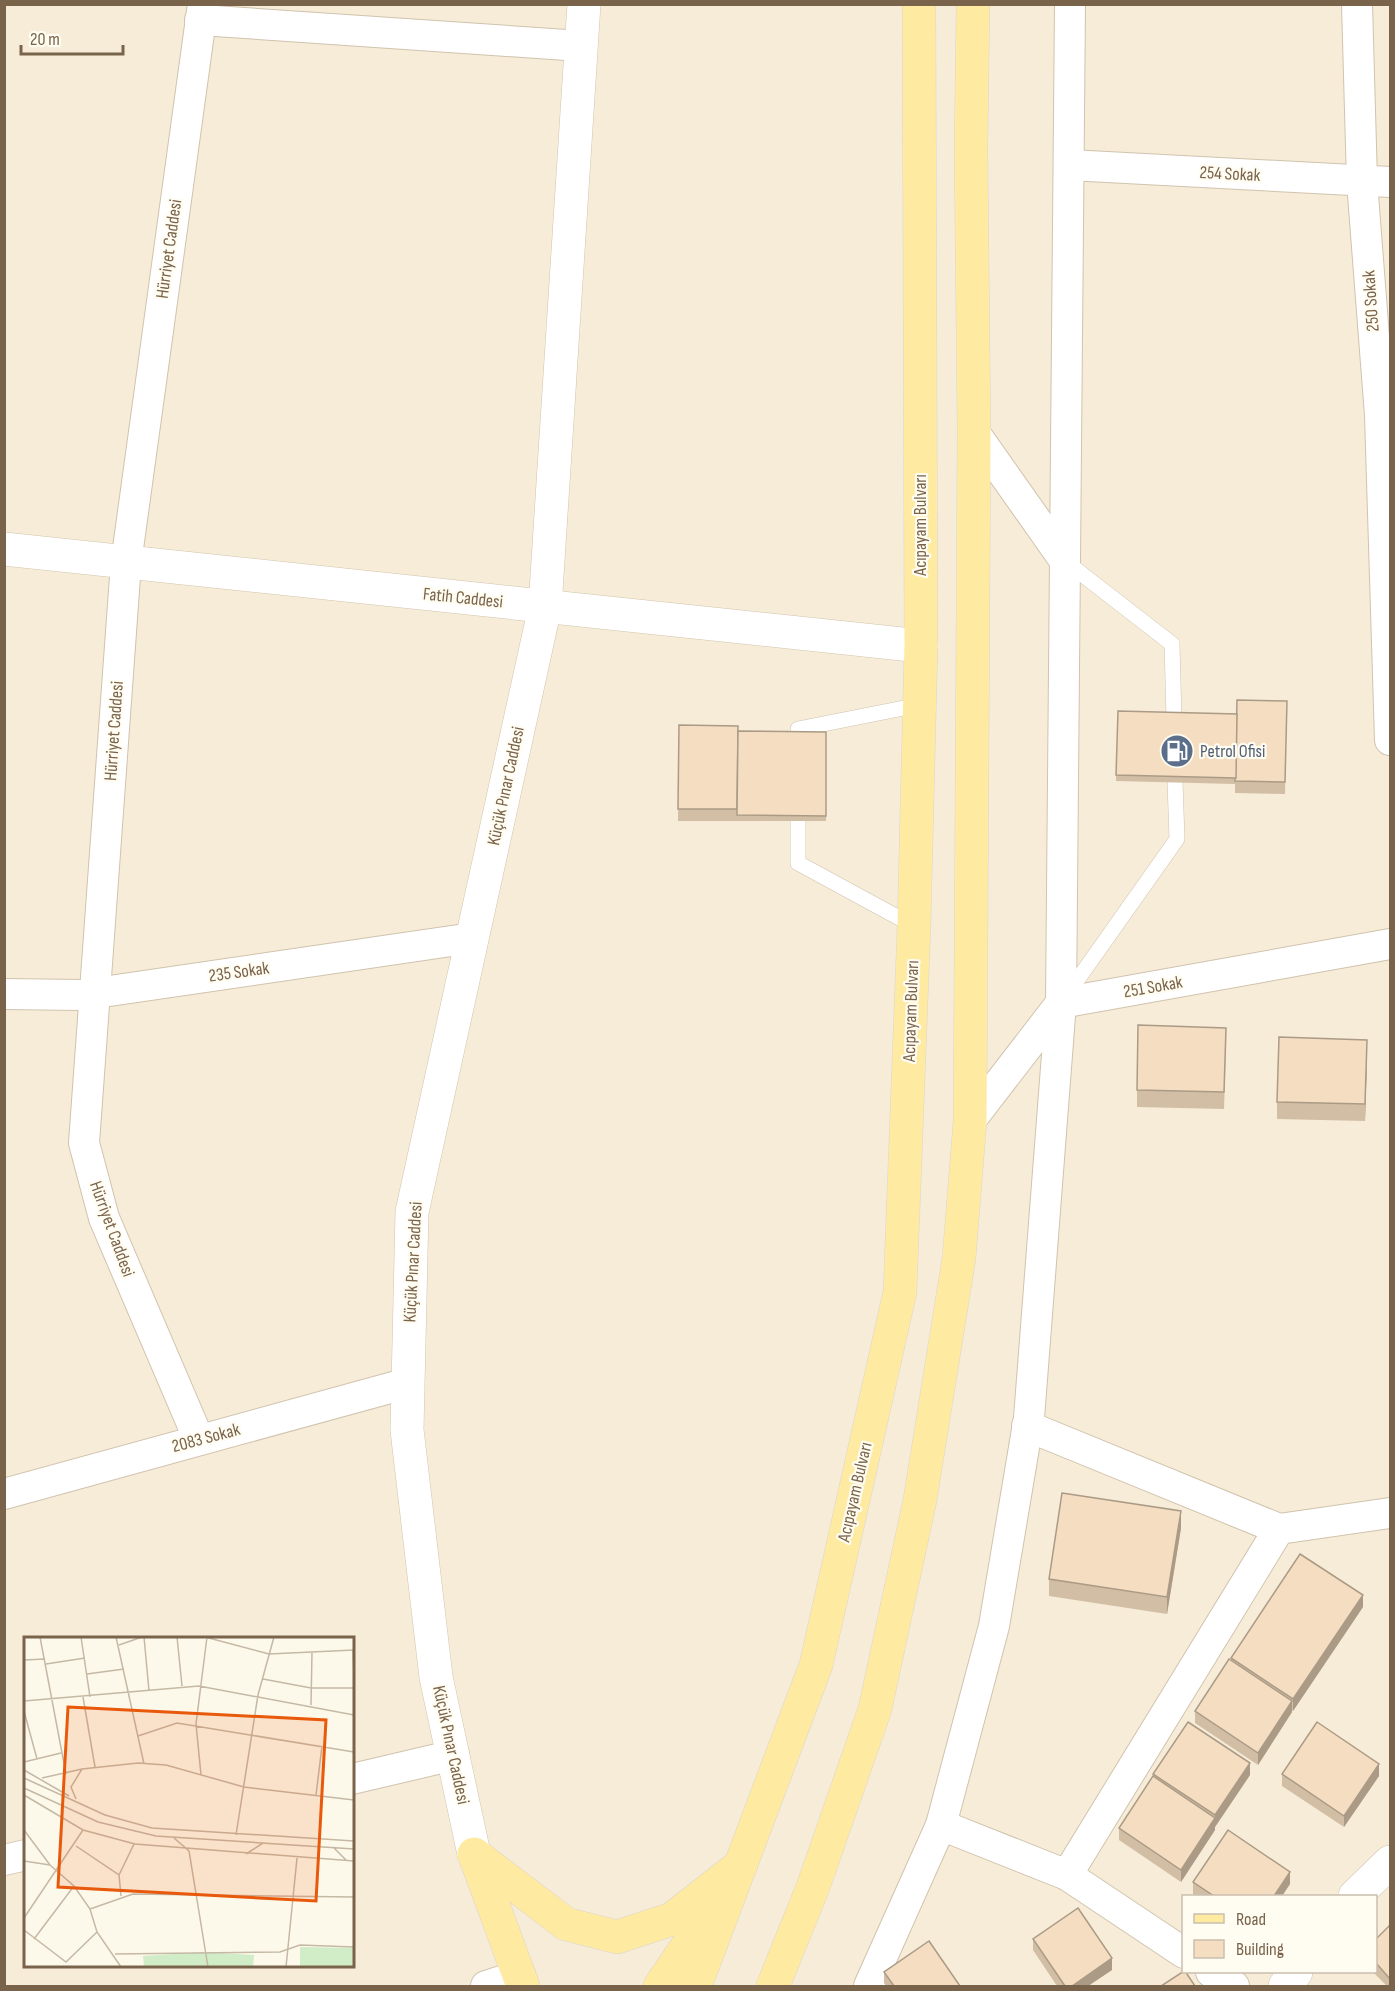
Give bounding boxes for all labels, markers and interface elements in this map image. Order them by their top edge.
scale bar [21,18,123,56]
text: 20 m [30,29,60,50]
street label: 254 Sokak [1199,162,1261,186]
street label: Hürriyet Caddesi [152,198,186,300]
street label: 250 Sokak [1358,270,1384,332]
street label: Acıpayam Bulvarı [910,474,931,577]
street label: Fatih Caddesi [422,583,504,613]
street label: Hürriyet Caddesi [100,680,128,782]
street label: Küçük Pınar Caddesi [483,725,529,847]
fuel station icon: Petrol Ofisi [1159,733,1195,769]
place label: Petrol Ofisi [1200,741,1265,762]
street label: 235 Sokak [207,957,271,987]
street label: Acıpayam Bulvarı [899,960,923,1063]
street label: 251 Sokak [1122,971,1184,1003]
street label: Hürriyet Caddesi [85,1178,139,1280]
street label: Küçük Pınar Caddesi [399,1201,427,1323]
street label: 2083 Sokak [170,1419,242,1457]
street label: Acıpayam Bulvarı [833,1440,877,1545]
inset map [24,1637,354,1967]
street label: Küçük Pınar Caddesi [428,1684,474,1806]
legend [1182,1895,1377,1973]
text: Road [1236,1909,1266,1930]
text: Building [1236,1939,1284,1960]

